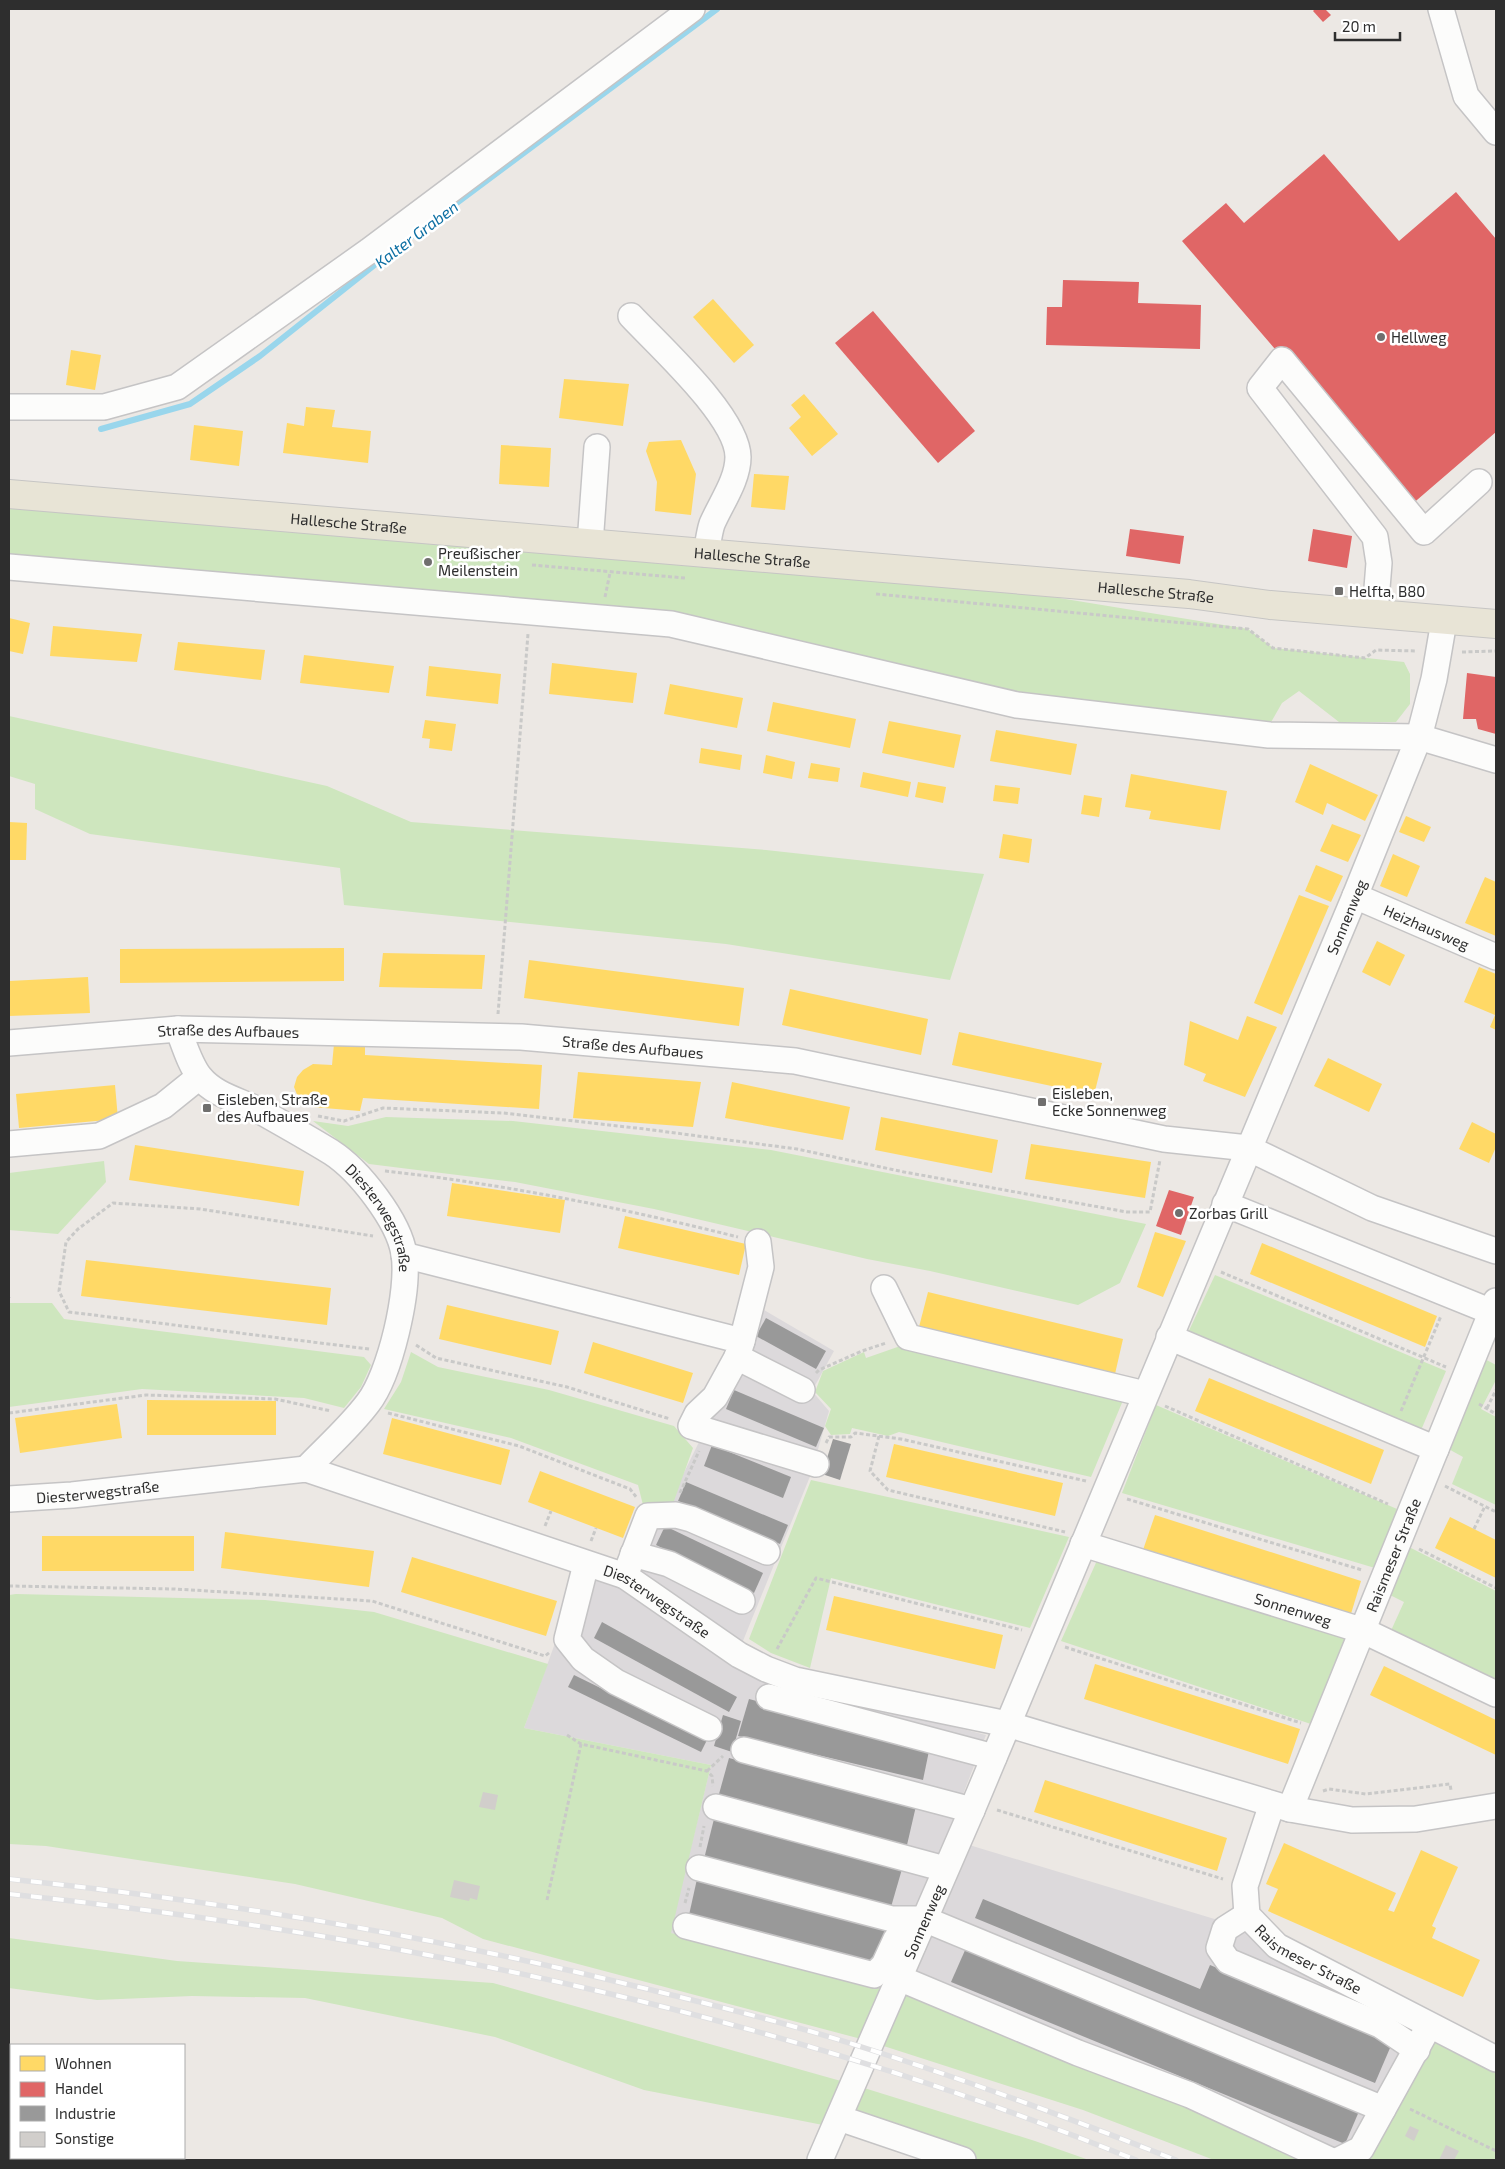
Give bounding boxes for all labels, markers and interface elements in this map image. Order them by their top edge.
scale bar [1335,10,1400,42]
text: 20 m [1342,17,1376,35]
water label: Kalter Graben [371,196,461,272]
place label: Hellweg [1391,328,1447,346]
marker: Hellweg [1375,331,1387,343]
street label: Hallesche Straße [290,509,408,537]
street label: Hallesche Straße [693,543,811,571]
place label: Preußischer Meilenstein [438,544,521,579]
marker: Preußischer Meilenstein [422,556,434,568]
street label: Hallesche Straße [1097,577,1215,606]
place label: Helfta, B80 [1349,582,1425,600]
marker: Helfta, B80 [1333,585,1345,597]
street label: Sonnenweg [1323,876,1370,957]
street label: Heizhausweg [1381,901,1473,954]
street label: Straße des Aufbaues [157,1020,300,1041]
street label: Straße des Aufbaues [561,1032,704,1062]
place label: Eisleben, Ecke Sonnenweg [1052,1084,1167,1119]
place label: Eisleben, Straße des Aufbaues [217,1090,328,1125]
marker: Eisleben, Ecke Sonnenweg [1036,1096,1048,1108]
marker: Eisleben, Straße des Aufbaues [201,1102,213,1114]
street label: Diesterwegstraße [342,1160,414,1272]
place label: Zorbas Grill [1189,1204,1268,1222]
marker: Zorbas Grill [1173,1207,1185,1219]
street label: Diesterwegstraße [35,1476,160,1506]
street label: Raismeser Straße [1362,1495,1424,1615]
street label: Diesterwegstraße [601,1560,714,1641]
street label: Sonnenweg [1252,1589,1335,1630]
street label: Sonnenweg [899,1881,948,1962]
street label: Raismeser Straße [1252,1920,1365,1997]
legend [10,2044,185,2159]
text: Wohnen [55,2054,112,2072]
text: Handel [55,2079,104,2097]
text: Industrie [55,2104,116,2122]
text: Sonstige [55,2129,114,2147]

